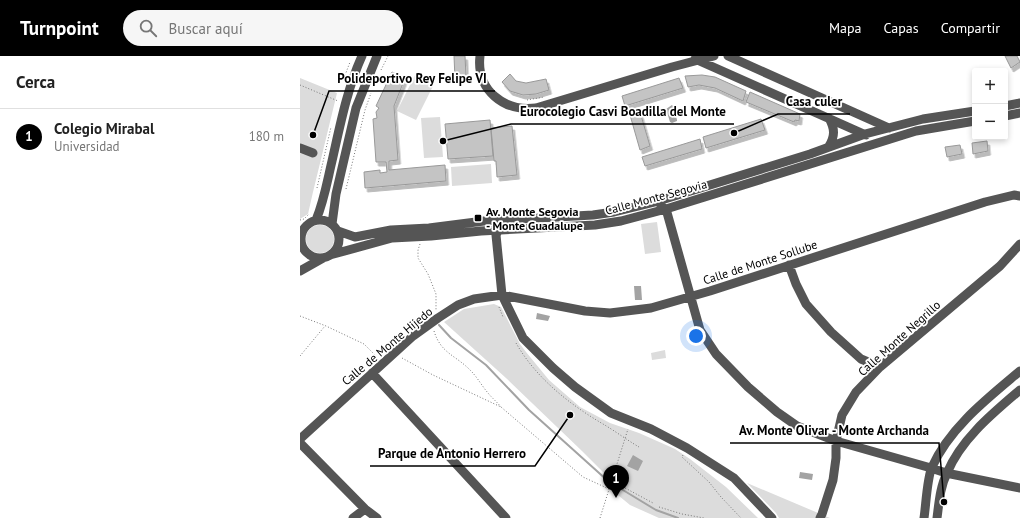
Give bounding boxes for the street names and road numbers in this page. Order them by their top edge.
street label: Calle Monte Segovia [604,176,709,218]
street label: Calle de Monte Sollube [701,236,819,288]
street label: Calle Monte Negrillo [855,297,943,379]
street label: Calle de Monte Hijedo [339,304,435,388]

